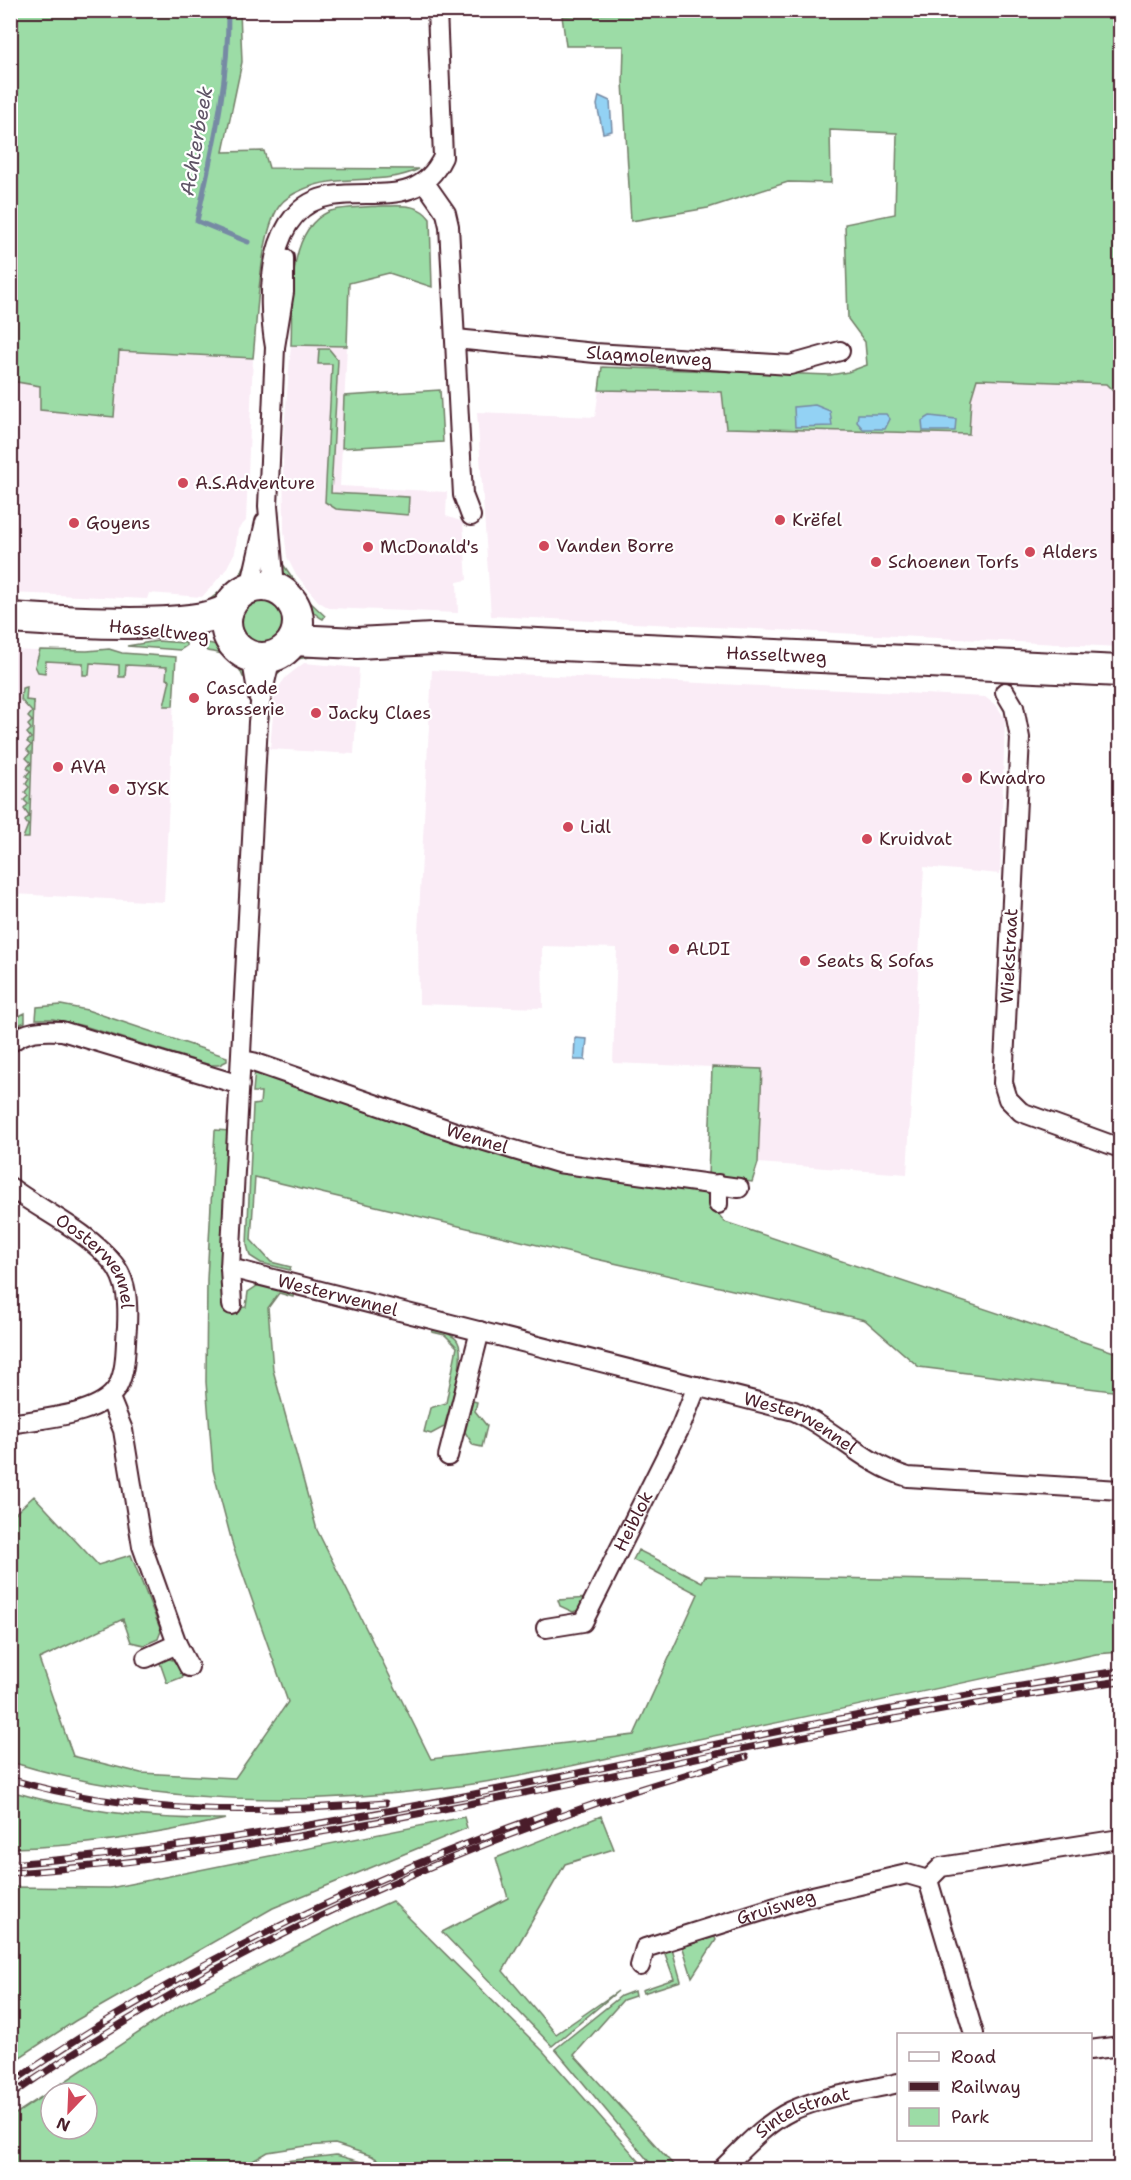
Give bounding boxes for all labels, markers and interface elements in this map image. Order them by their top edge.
water label: Achterbeek [174,84,219,198]
street label: Slagmolenweg [585,340,713,372]
place label: A.S.Adventure [195,471,315,495]
marker: A.S.Adventure [176,476,190,490]
place label: Krëfel [792,508,842,532]
place label: Goyens [86,511,151,535]
marker: Krëfel [773,513,787,527]
marker: Goyens [67,516,81,530]
place label: Vanden Borre [556,534,674,558]
place label: McDonald's [380,535,479,559]
marker: Vanden Borre [537,539,551,553]
marker: McDonald's [361,540,375,554]
place label: Alders [1042,540,1098,564]
marker: Alders [1023,545,1037,559]
place label: Schoenen Torfs [888,550,1019,574]
marker: Schoenen Torfs [869,555,883,569]
street label: Hasseltweg [108,614,210,648]
street label: Hasseltweg [726,641,827,669]
place label: Cascade brasserie [206,676,285,721]
marker: Cascade brasserie [187,691,201,705]
place label: Jacky Claes [328,701,431,725]
marker: Jacky Claes [309,706,323,720]
place label: AVA [70,755,106,779]
marker: AVA [51,760,65,774]
place label: Kwadro [979,766,1046,790]
marker: Kwadro [960,771,974,785]
place label: JYSK [126,777,169,801]
marker: JYSK [107,782,121,796]
place label: Lidl [580,815,612,839]
marker: Lidl [561,820,575,834]
place label: Kruidvat [879,827,953,851]
marker: Kruidvat [860,832,874,846]
street label: Wiekstraat [995,907,1023,1004]
place label: ALDI [686,937,730,961]
marker: ALDI [667,942,681,956]
place label: Seats & Sofas [817,949,934,973]
marker: Seats & Sofas [798,954,812,968]
street label: Wennel [443,1118,512,1160]
street label: Oosterwennel [51,1208,139,1310]
street label: Westerwennel [275,1268,401,1322]
street label: Westerwennel [741,1387,862,1460]
street label: Heiblok [608,1487,659,1556]
street label: Gruisweg [733,1884,818,1931]
legend [897,2033,1092,2141]
text: Road [951,2045,996,2069]
text: Railway [951,2075,1021,2099]
north arrow [39,2081,99,2141]
street label: Sintelstraat [750,2081,852,2144]
text: Park [951,2105,990,2129]
text: N [53,2112,73,2136]

